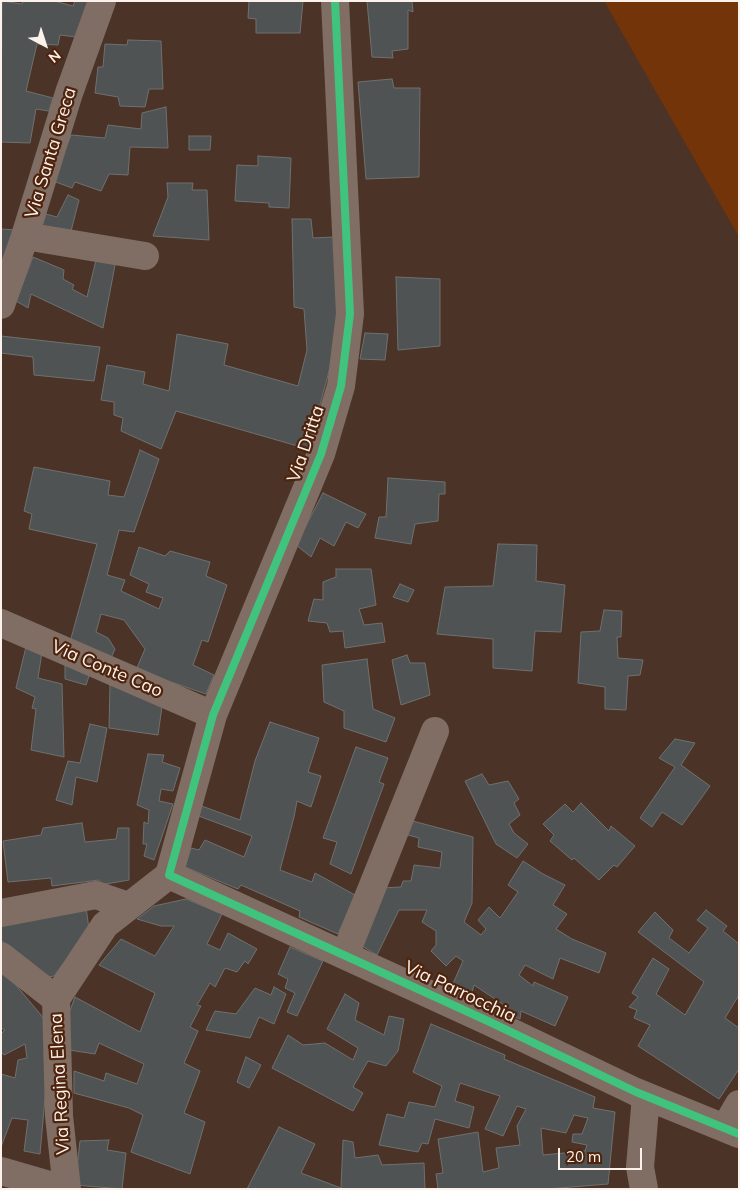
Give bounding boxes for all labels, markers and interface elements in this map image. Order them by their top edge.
north arrow [20,20,70,70]
text: N [45,46,64,67]
street label: Via Santa Greca [21,85,81,221]
street label: Via Dritta [283,403,329,485]
street label: Via Conte Cao [48,636,166,702]
street label: Via Parrocchia [401,957,519,1027]
street label: Via Regina Elena [46,1013,74,1155]
scale bar [560,1138,644,1170]
text: 20 m [566,1147,601,1166]

